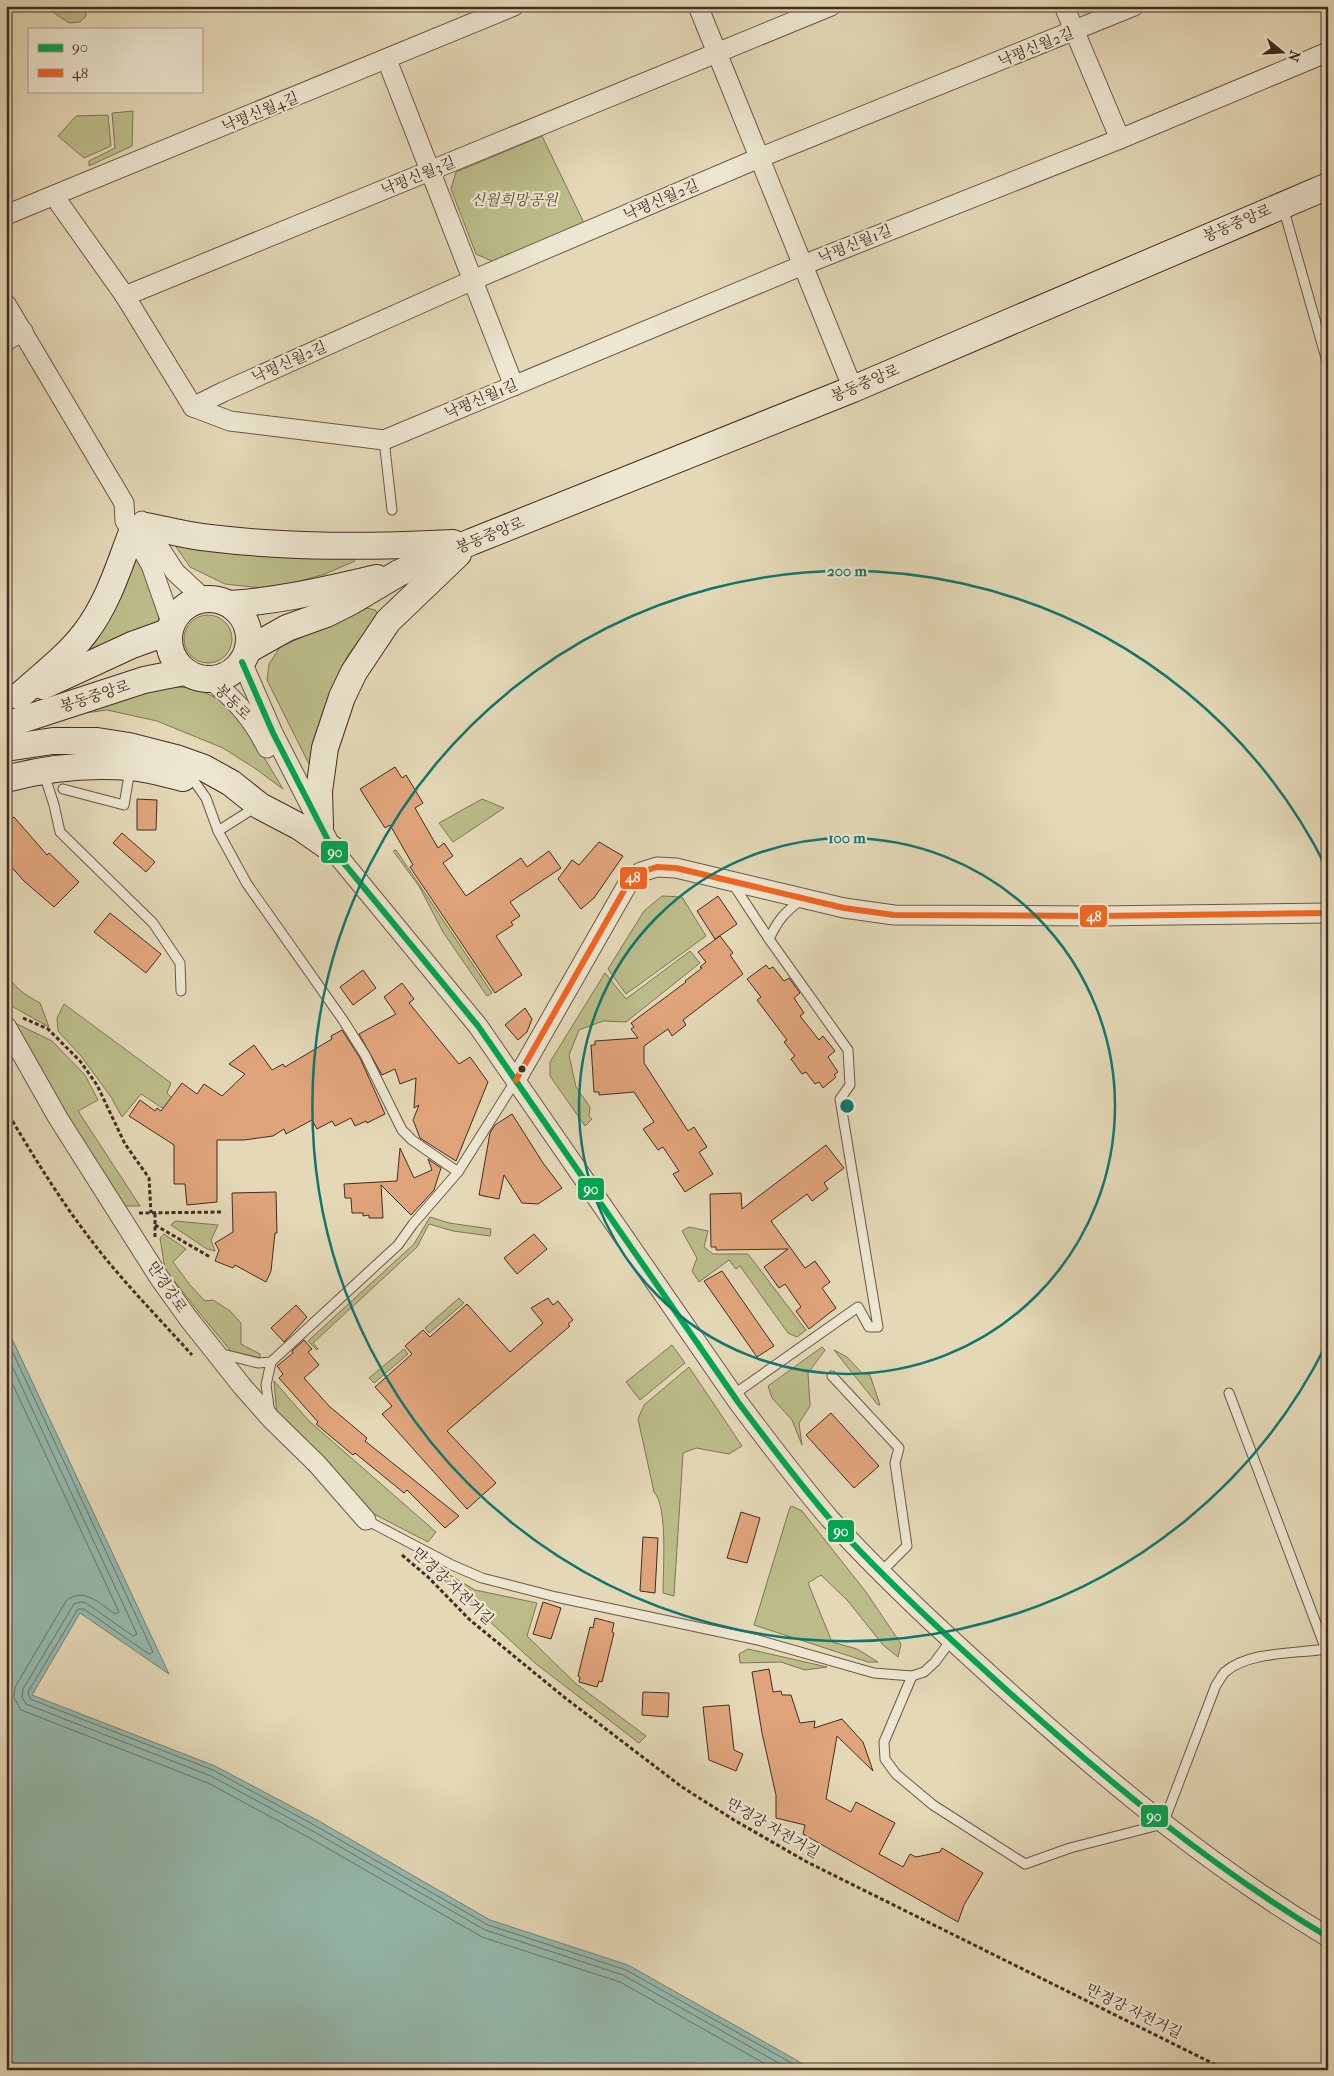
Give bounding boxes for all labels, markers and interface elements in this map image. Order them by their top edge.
street label: 낙평신월2길 [995,24,1077,70]
legend [28,28,202,92]
north arrow [1256,28,1306,78]
text: 90 [72,38,88,56]
text: N [1284,48,1304,64]
text: 48 [72,64,88,82]
street label: 낙평신월4길 [219,88,301,136]
street label: 낙평신월3길 [378,153,458,199]
street label: 낙평신월2길 [621,176,701,224]
park label: 신월희망공원 [471,191,559,209]
street label: 봉동중앙로 [1200,200,1274,245]
street label: 낙평신월1길 [816,221,894,267]
street label: 낙평신월2길 [249,337,329,387]
street label: 봉동중앙로 [828,360,902,405]
street label: 낙평신월1길 [442,376,520,422]
street label: 봉동중앙로 [453,513,527,557]
text: 200 m [827,562,867,580]
street label: 봉동중앙로 [58,676,133,716]
street label: 봉동로 [211,680,255,724]
text: 100 m [828,829,866,847]
line badge: 90 [320,840,349,864]
text: 90 [326,844,343,861]
line badge: 48 [619,866,648,890]
text: 48 [624,869,641,886]
line badge: 48 [1079,904,1108,928]
text: 48 [1085,908,1102,925]
unlabelled marker [517,1064,527,1074]
centre of rings [838,1097,856,1115]
line badge: 90 [577,1177,605,1201]
text: 90 [582,1181,599,1198]
street label: 만경강로 [143,1258,191,1316]
line badge: 90 [827,1519,855,1543]
text: 90 [832,1523,849,1540]
street label: 만경강 자전거길 [409,1544,497,1628]
street label: 만경강 자전거길 [723,1794,823,1862]
line badge: 90 [1140,1804,1169,1828]
text: 90 [1145,1808,1162,1825]
street label: 만경강 자전거길 [1083,1980,1185,2042]

